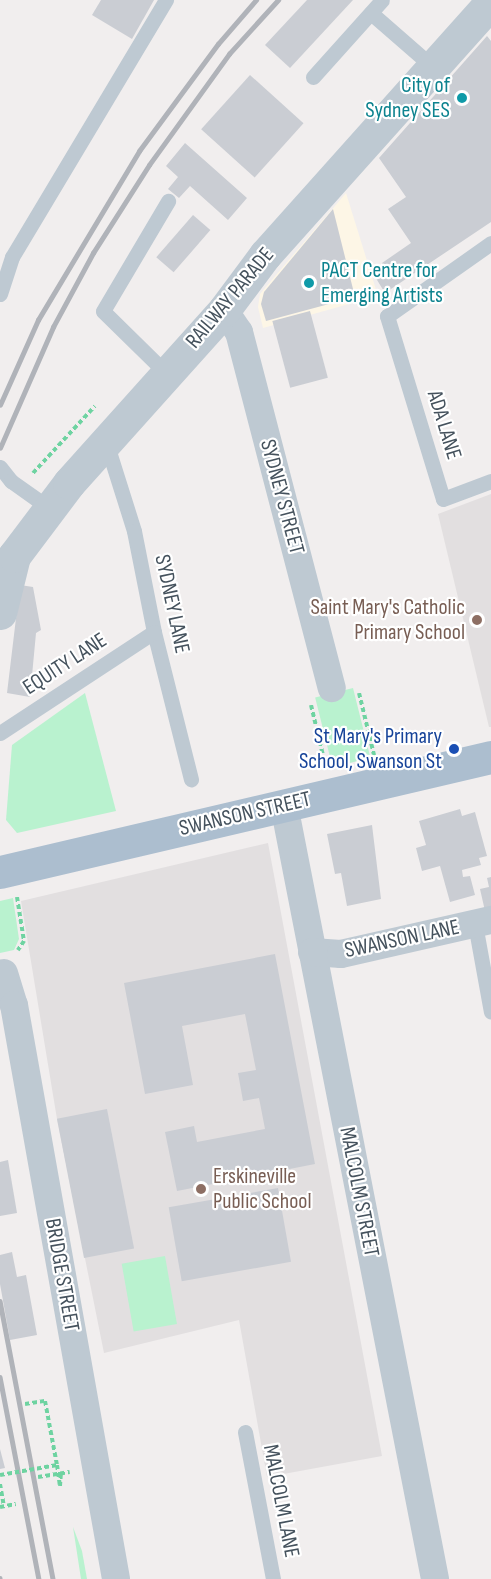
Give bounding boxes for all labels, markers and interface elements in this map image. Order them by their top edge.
place label: City of Sydney SES [365,72,450,124]
marker: City of Sydney SES [455,91,469,105]
street label: RAILWAY PARADE [180,242,280,354]
place label: PACT Centre for Emerging Artists [321,257,443,308]
marker: PACT Centre for Emerging Artists [302,276,316,290]
street label: ADA LANE [421,387,467,463]
street label: SYDNEY STREET [254,437,310,557]
street label: SYDNEY LANE [149,552,195,656]
place label: Saint Mary's Catholic Primary School [310,594,465,646]
marker: Saint Mary's Catholic Primary School [470,613,484,627]
street label: EQUITY LANE [18,627,112,701]
place label: St Mary's Primary School, Swanson St [299,723,442,774]
marker: St Mary's Primary School, Swanson St [447,742,461,756]
street label: SWANSON STREET [177,786,313,842]
street label: SWANSON LANE [342,914,462,964]
street label: MALCOLM STREET [333,1125,385,1259]
place label: Erskineville Public School [213,1163,312,1214]
marker: Erskineville Public School [194,1182,208,1196]
street label: BRIDGE STREET [39,1216,85,1334]
street label: MALCOLM LANE [257,1442,305,1560]

